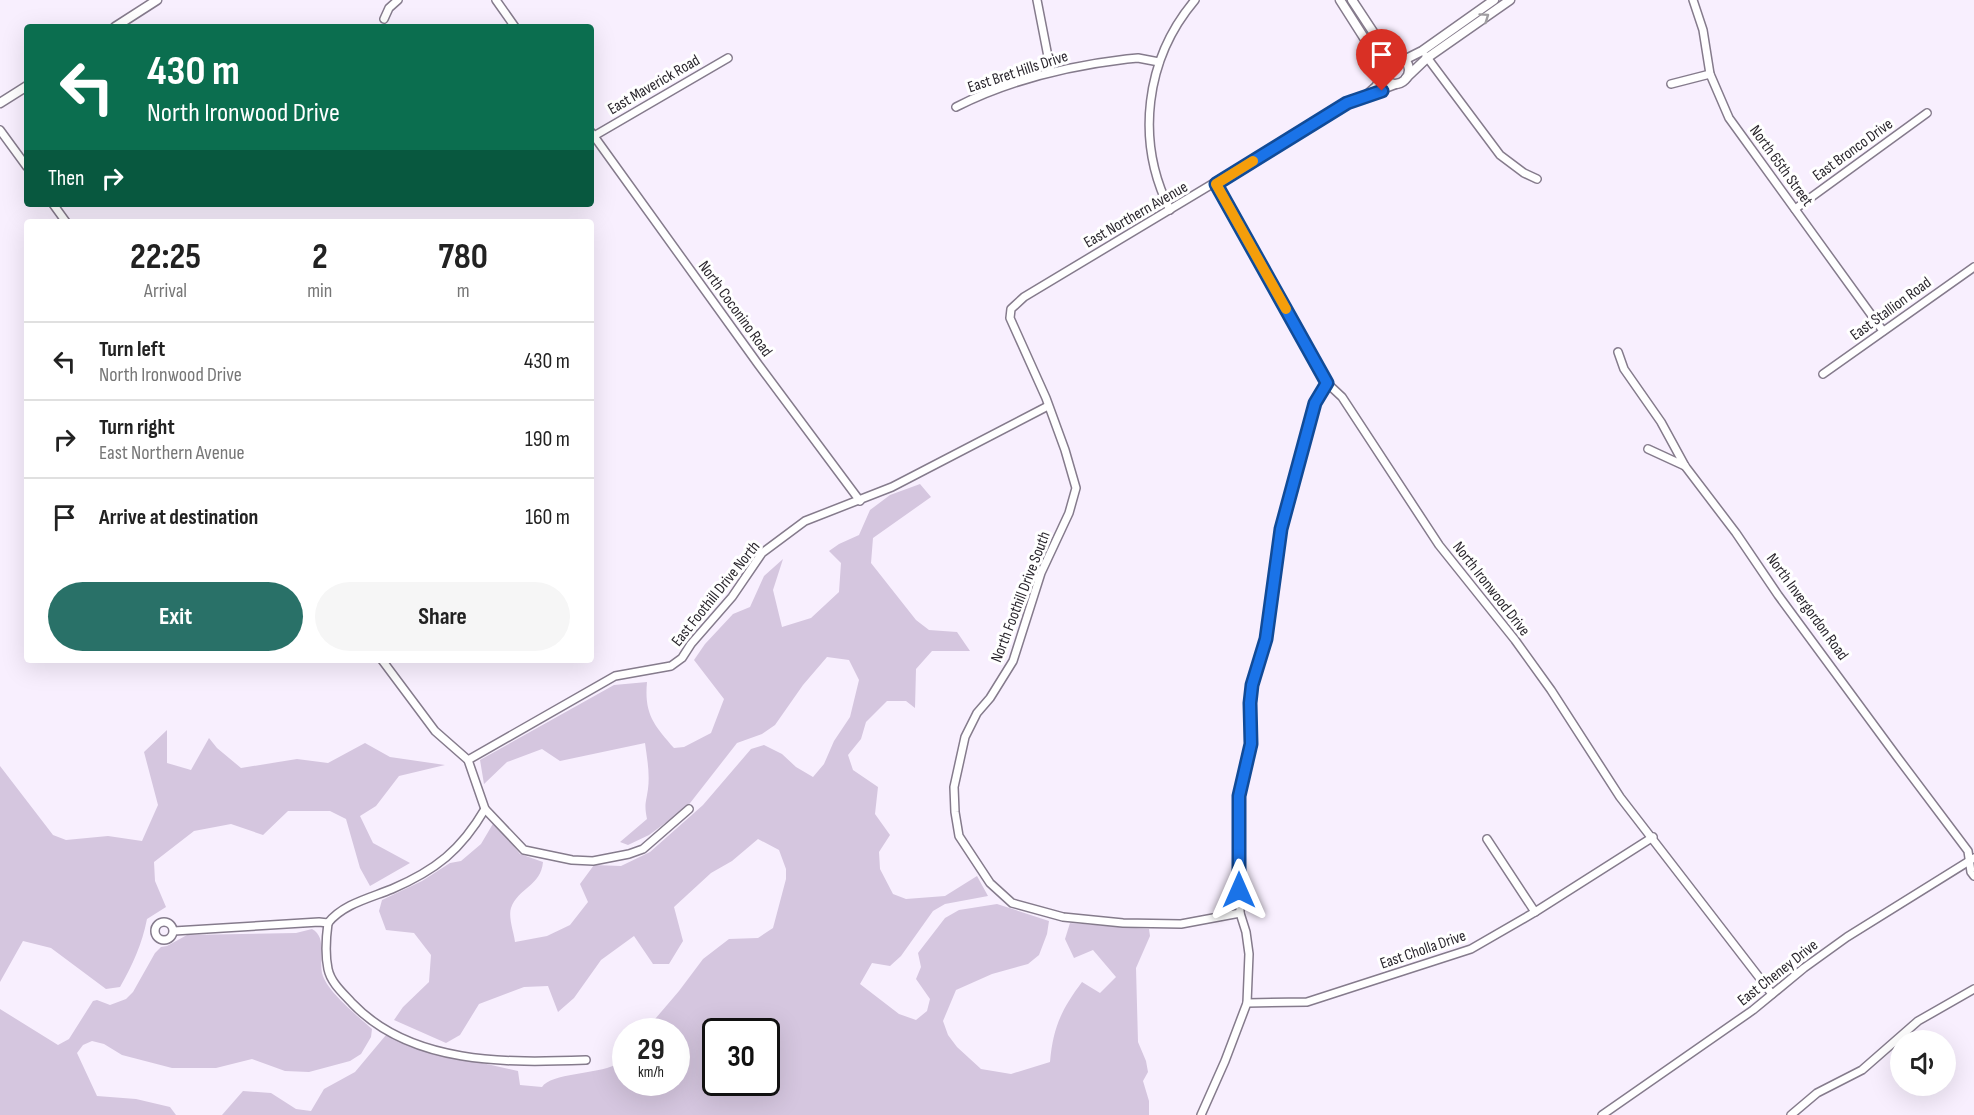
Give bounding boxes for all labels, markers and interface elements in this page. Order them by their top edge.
one-way arrow [1479,13,1490,24]
pin [1356,29,1407,91]
icon: arrive [1365,38,1398,71]
text: 430 m [147,46,240,97]
street label: East Bret Hills Drive [965,47,1071,97]
icon: left [48,48,126,126]
street label: East Maverick Road [605,51,703,119]
text: North Ironwood Drive [147,97,340,129]
street label: East Bronco Drive [1809,115,1897,185]
street label: North 65th Street [1745,122,1817,210]
icon: right [96,162,129,195]
text: Then [48,165,84,192]
street label: East Northern Avenue [1081,178,1191,252]
text: 22:25 [130,236,201,279]
text: 2 [312,236,328,279]
text: 780 [438,236,488,279]
street label: North Coconino Road [694,257,776,361]
street label: East Stallion Road [1847,273,1935,345]
text: Arrival [144,279,187,303]
text: min [307,279,332,303]
text: m [457,279,470,303]
text: Turn left [99,336,165,363]
icon: left [48,345,81,378]
text: 430 m [524,348,570,375]
text: North Ironwood Drive [99,363,242,387]
text: Turn right [99,414,175,441]
icon: right [48,423,81,456]
text: 190 m [525,426,570,453]
text: East Northern Avenue [99,441,245,465]
icon: arrive [48,501,81,534]
text: Arrive at destination [99,504,258,531]
text: 160 m [525,504,570,531]
street label: North Foothill Drive South [987,529,1055,665]
street label: East Foothill Drive North [668,538,764,650]
street label: North Ironwood Drive [1448,538,1534,640]
street label: North Invergordon Road [1762,550,1852,664]
button: Exit [48,582,303,651]
button: Share [315,582,570,651]
position arrow [1207,858,1271,922]
street label: East Cholla Drive [1378,926,1468,974]
street label: East Cheney Drive [1734,936,1822,1010]
speed limit sign: 30 [702,1018,780,1096]
map controls [1890,1030,1956,1096]
button: sound [1890,1030,1956,1096]
text: 29 [637,1032,665,1068]
text: km/h [638,1063,664,1082]

